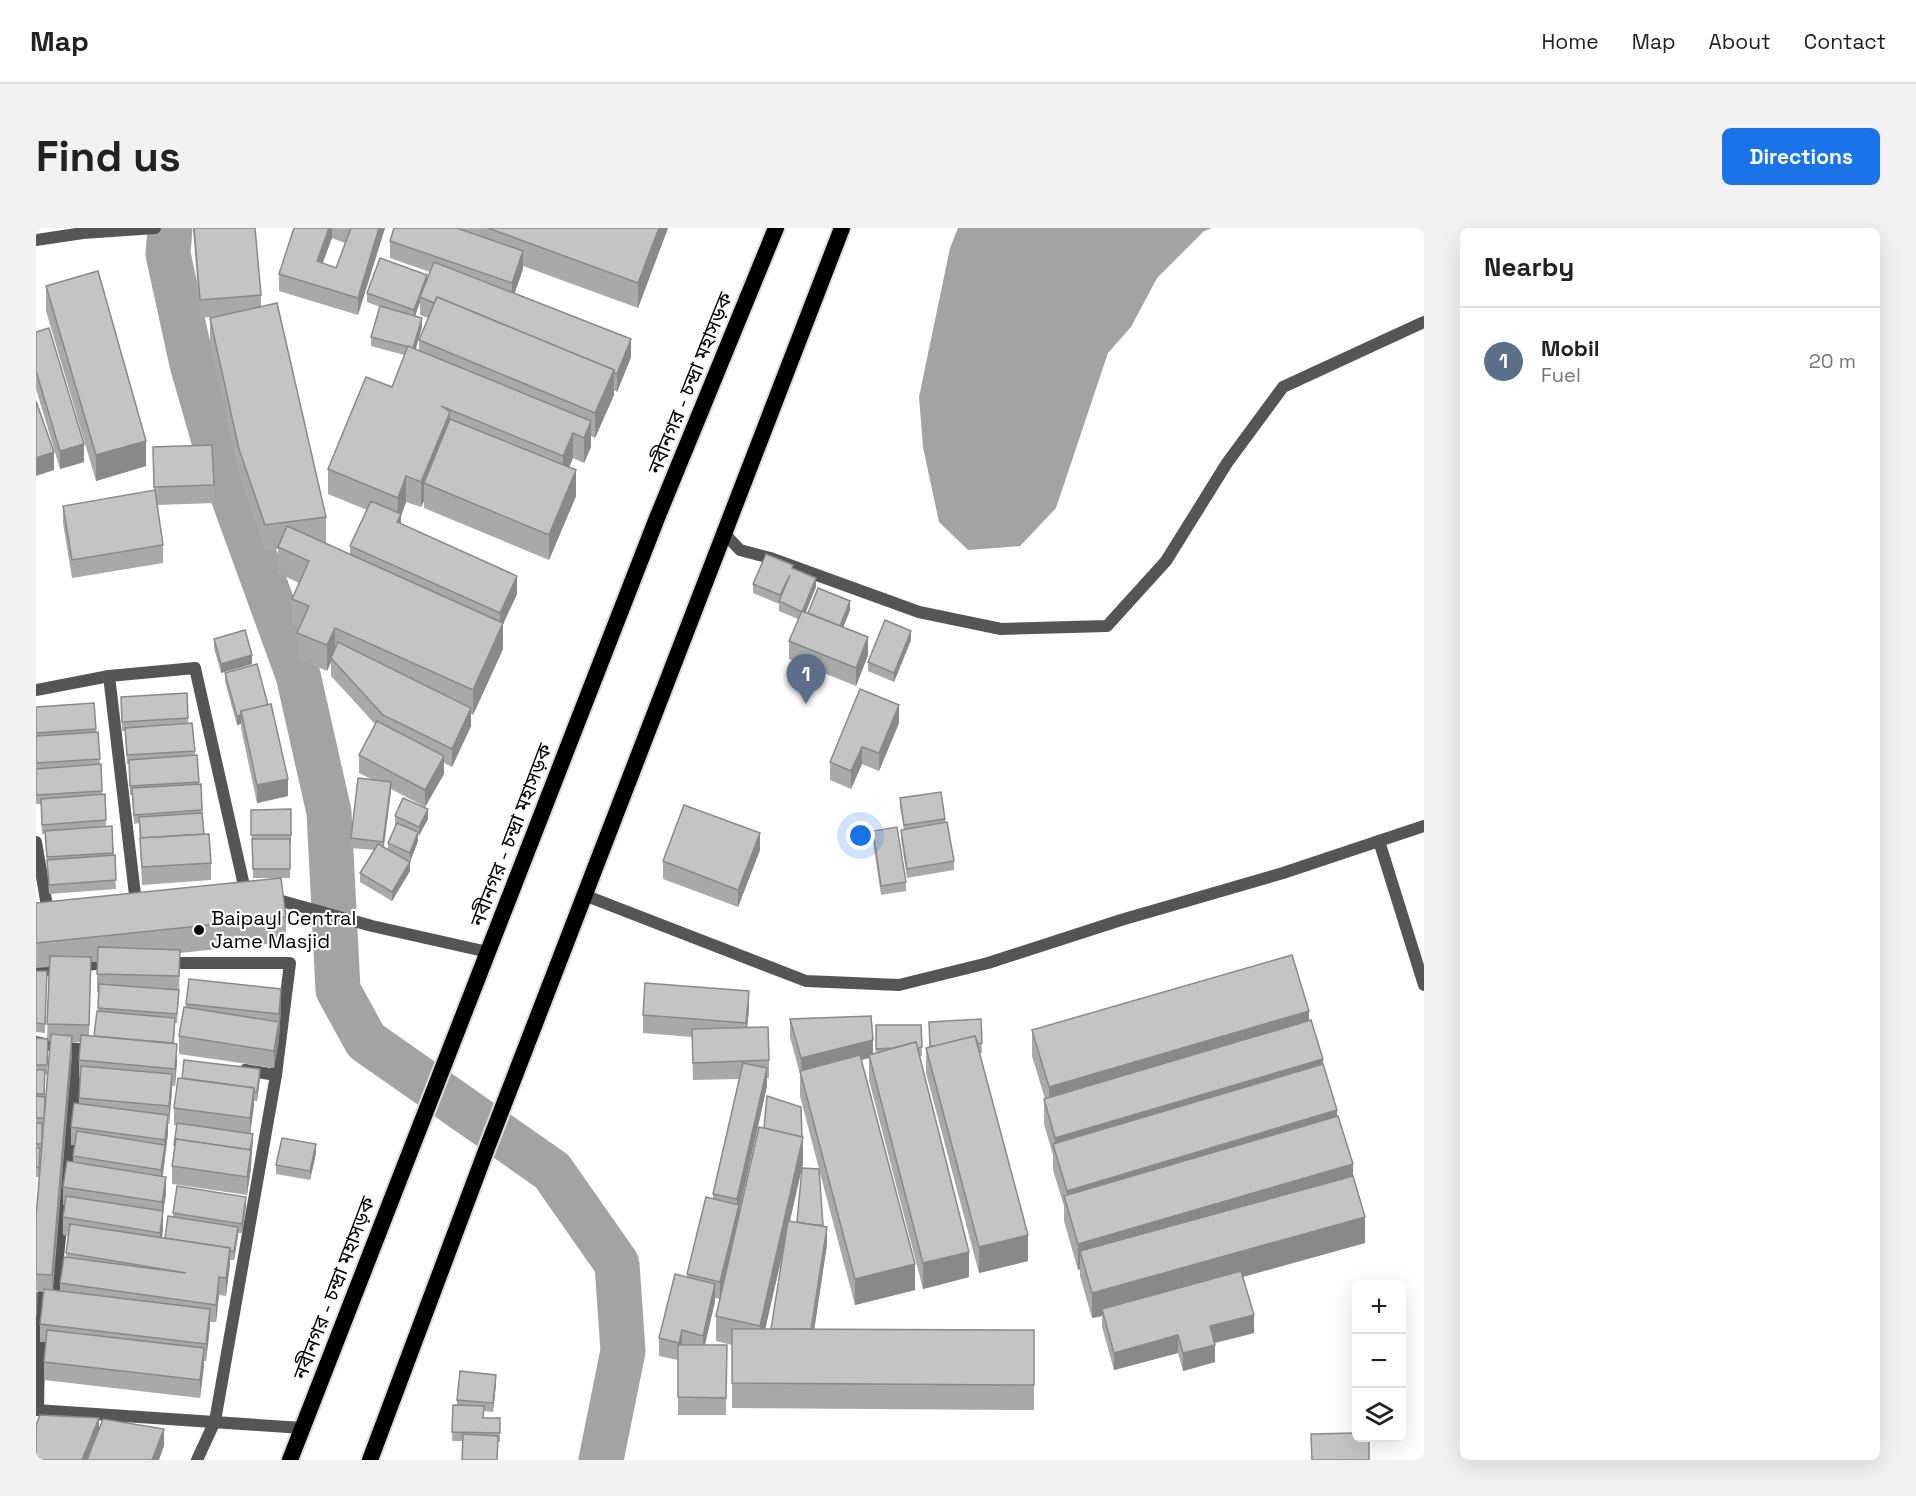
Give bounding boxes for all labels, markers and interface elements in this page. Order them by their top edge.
text: Map [30,23,89,59]
text: Home [1541,28,1599,55]
text: Map [1632,28,1676,55]
text: About [1709,28,1771,55]
text: Contact [1804,28,1886,55]
button: Directions [1722,128,1880,185]
text: Find us [36,130,181,183]
text: Nearby [1484,250,1574,284]
street label: নবীনগর - চন্দ্রা মহাসড়ক [641,287,739,479]
text: Mobil [1541,334,1600,362]
text: 1 [1499,348,1508,374]
text: 20 m [1809,348,1856,374]
text: Fuel [1541,362,1581,388]
pin: 1 [786,654,826,704]
street label: নবীনগর - চন্দ্রা মহাসড়ক [464,739,558,931]
your location [846,821,875,850]
place label: Baipayl Central Jame Masjid [211,905,357,954]
marker: Baipayl Central Jame Masjid [192,923,206,937]
street label: নবীনগর - চন্দ্রা মহাসড়ক [287,1192,381,1384]
map controls [1352,1280,1406,1442]
button: + [1352,1280,1406,1334]
button: − [1352,1334,1406,1388]
button: layers [1352,1388,1406,1442]

